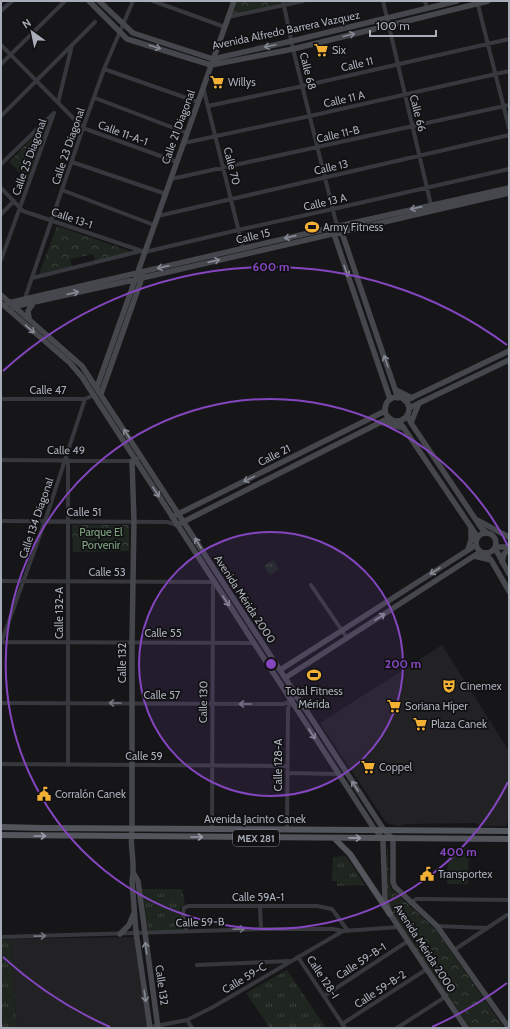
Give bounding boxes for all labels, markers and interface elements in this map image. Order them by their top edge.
street label: Avenida Alfredo Barrera Vazquez [211,7,361,53]
north arrow [12,12,52,52]
scale bar [370,12,436,38]
text: N [19,16,34,32]
text: 100 m [376,18,410,33]
one-way arrow [342,30,355,38]
supermarket icon: Six [313,42,329,58]
one-way arrow [263,43,276,51]
place label: Six [332,43,347,57]
one-way arrow [149,44,162,51]
street label: Calle 68 [297,51,319,91]
street label: Calle 11 [340,54,374,74]
supermarket icon: Willys [209,74,225,90]
place label: Willys [228,75,256,89]
street label: Calle 21 Diagonal [158,87,198,166]
street label: Calle 11 A [322,87,366,111]
street label: Calle 66 [407,93,429,133]
street label: Calle 23 Diagonal [48,105,88,186]
street label: Calle 25 Diagonal [9,116,49,197]
street label: Calle 11-A-1 [96,118,150,148]
street label: Calle 11-B [315,122,361,146]
street label: Calle 70 [221,146,244,187]
street label: Calle 13 [312,156,350,178]
street label: Calle 13 A [302,190,348,214]
street label: Calle 13-1 [49,204,95,232]
one-way arrow [410,205,423,213]
sports icon: Army Fitness [304,219,320,235]
place label: Army Fitness [323,220,384,234]
street label: Calle 15 [234,225,272,247]
one-way arrow [283,234,296,242]
one-way arrow [207,257,220,265]
text: 600 m [253,259,289,274]
one-way arrow [157,263,170,271]
one-way arrow [343,264,350,277]
one-way arrow [67,289,80,297]
one-way arrow [25,324,35,333]
one-way arrow [382,354,389,367]
street label: Calle 47 [29,383,67,397]
one-way arrow [123,429,131,440]
street label: Calle 21 [255,441,293,469]
street label: Calle 49 [47,443,85,457]
street label: Calle 134 Diagonal [16,475,57,560]
one-way arrow [243,476,255,483]
one-way arrow [152,486,160,497]
street label: Calle 51 [67,505,101,519]
park label: Parque El Porvenir [79,525,123,552]
one-way arrow [194,538,202,549]
street label: Avenida Mérida 2000 [211,552,279,646]
street label: Calle 53 [88,565,126,579]
one-way arrow [430,566,441,575]
street label: Calle 132-A [52,587,66,639]
one-way arrow [222,596,231,607]
one-way arrow [374,613,385,621]
street label: Calle 55 [144,626,182,640]
street label: Calle 132 [115,642,129,683]
text: 200 m [385,656,421,671]
centre of rings [264,657,278,671]
sports icon: Total Fitness Mérida [306,667,322,683]
theatre icon: Cinemex [441,678,457,694]
place label: Cinemex [460,679,502,693]
street label: Calle 130 [196,680,210,723]
place label: Total Fitness Mérida [285,684,343,711]
street label: Calle 57 [144,688,181,702]
supermarket icon: Soriana Híper [386,698,402,714]
one-way arrow [109,699,122,707]
place label: Soriana Híper [405,699,468,713]
one-way arrow [239,700,252,708]
supermarket icon: Plaza Canek [412,716,428,732]
place label: Plaza Canek [431,717,487,731]
one-way arrow [309,728,317,740]
street label: Calle 128-A [271,738,285,791]
street label: Calle 59 [125,749,163,763]
supermarket icon: Coppel [360,759,376,775]
place label: Coppel [379,760,413,774]
one-way arrow [351,781,359,792]
public building icon: Corralón Canek [36,786,52,802]
place label: Corralón Canek [55,787,126,801]
street label: Avenida Jacinto Canek [204,812,306,826]
road number: MEX 281 [233,830,279,846]
one-way arrow [33,832,46,840]
one-way arrow [190,834,203,841]
one-way arrow [348,834,361,842]
text: 400 m [439,844,477,859]
public building icon: Transportex [419,866,435,882]
place label: Transportex [438,867,493,881]
street label: Calle 59A-1 [232,890,284,904]
street label: Avenida Mérida 2000 [391,901,459,995]
street label: Calle 59-B [175,914,225,930]
one-way arrow [232,926,245,933]
one-way arrow [33,932,46,940]
street label: Calle 59-B-1 [333,940,389,982]
one-way arrow [142,942,150,955]
street label: Calle 128-I [304,953,342,1001]
street label: Calle 59-C [219,959,269,997]
street label: Calle 132 [152,964,172,1006]
street label: Calle 59-B-2 [351,967,409,1011]
one-way arrow [141,989,149,1002]

